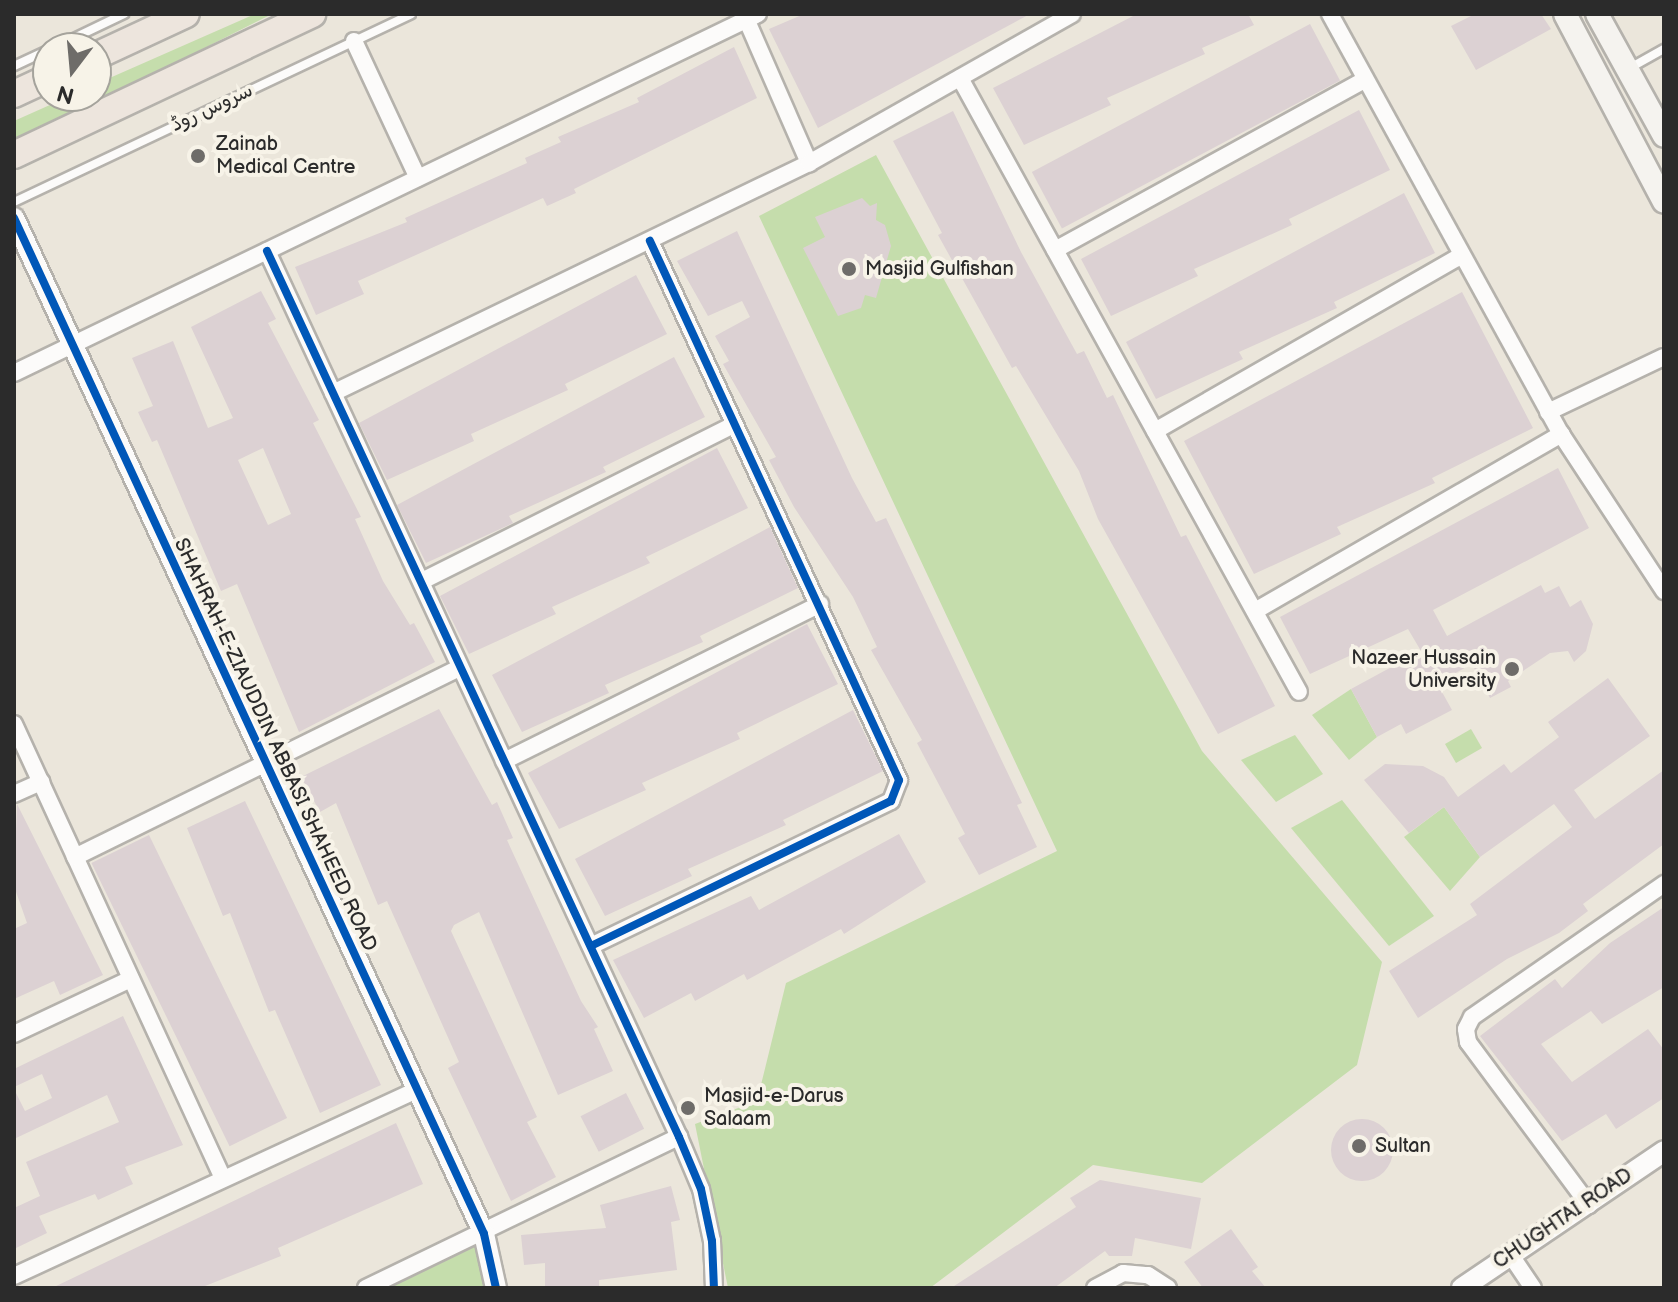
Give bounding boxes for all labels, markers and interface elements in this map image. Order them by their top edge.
north arrow [32,32,112,112]
text: N [54,78,77,109]
street label: سروس روڈ [167,79,257,137]
place label: Zainab Medical Centre [216,132,355,179]
marker: Zainab Medical Centre [187,145,209,167]
place label: Masjid Gulfishan [865,257,1014,281]
marker: Masjid Gulfishan [840,260,858,278]
street label: SHAHRAH-E-ZIAUDDIN ABBASI SHAHEED ROAD [168,534,382,956]
place label: Nazeer Hussain University [1351,646,1496,693]
marker: Nazeer Hussain University [1503,660,1521,678]
place label: Masjid-e-Darus Salaam [704,1084,844,1131]
marker: Masjid-e-Darus Salaam [679,1099,697,1117]
place label: Sultan [1375,1134,1431,1158]
marker: Sultan [1350,1137,1368,1155]
street label: CHUGHTAI ROAD [1489,1164,1637,1274]

